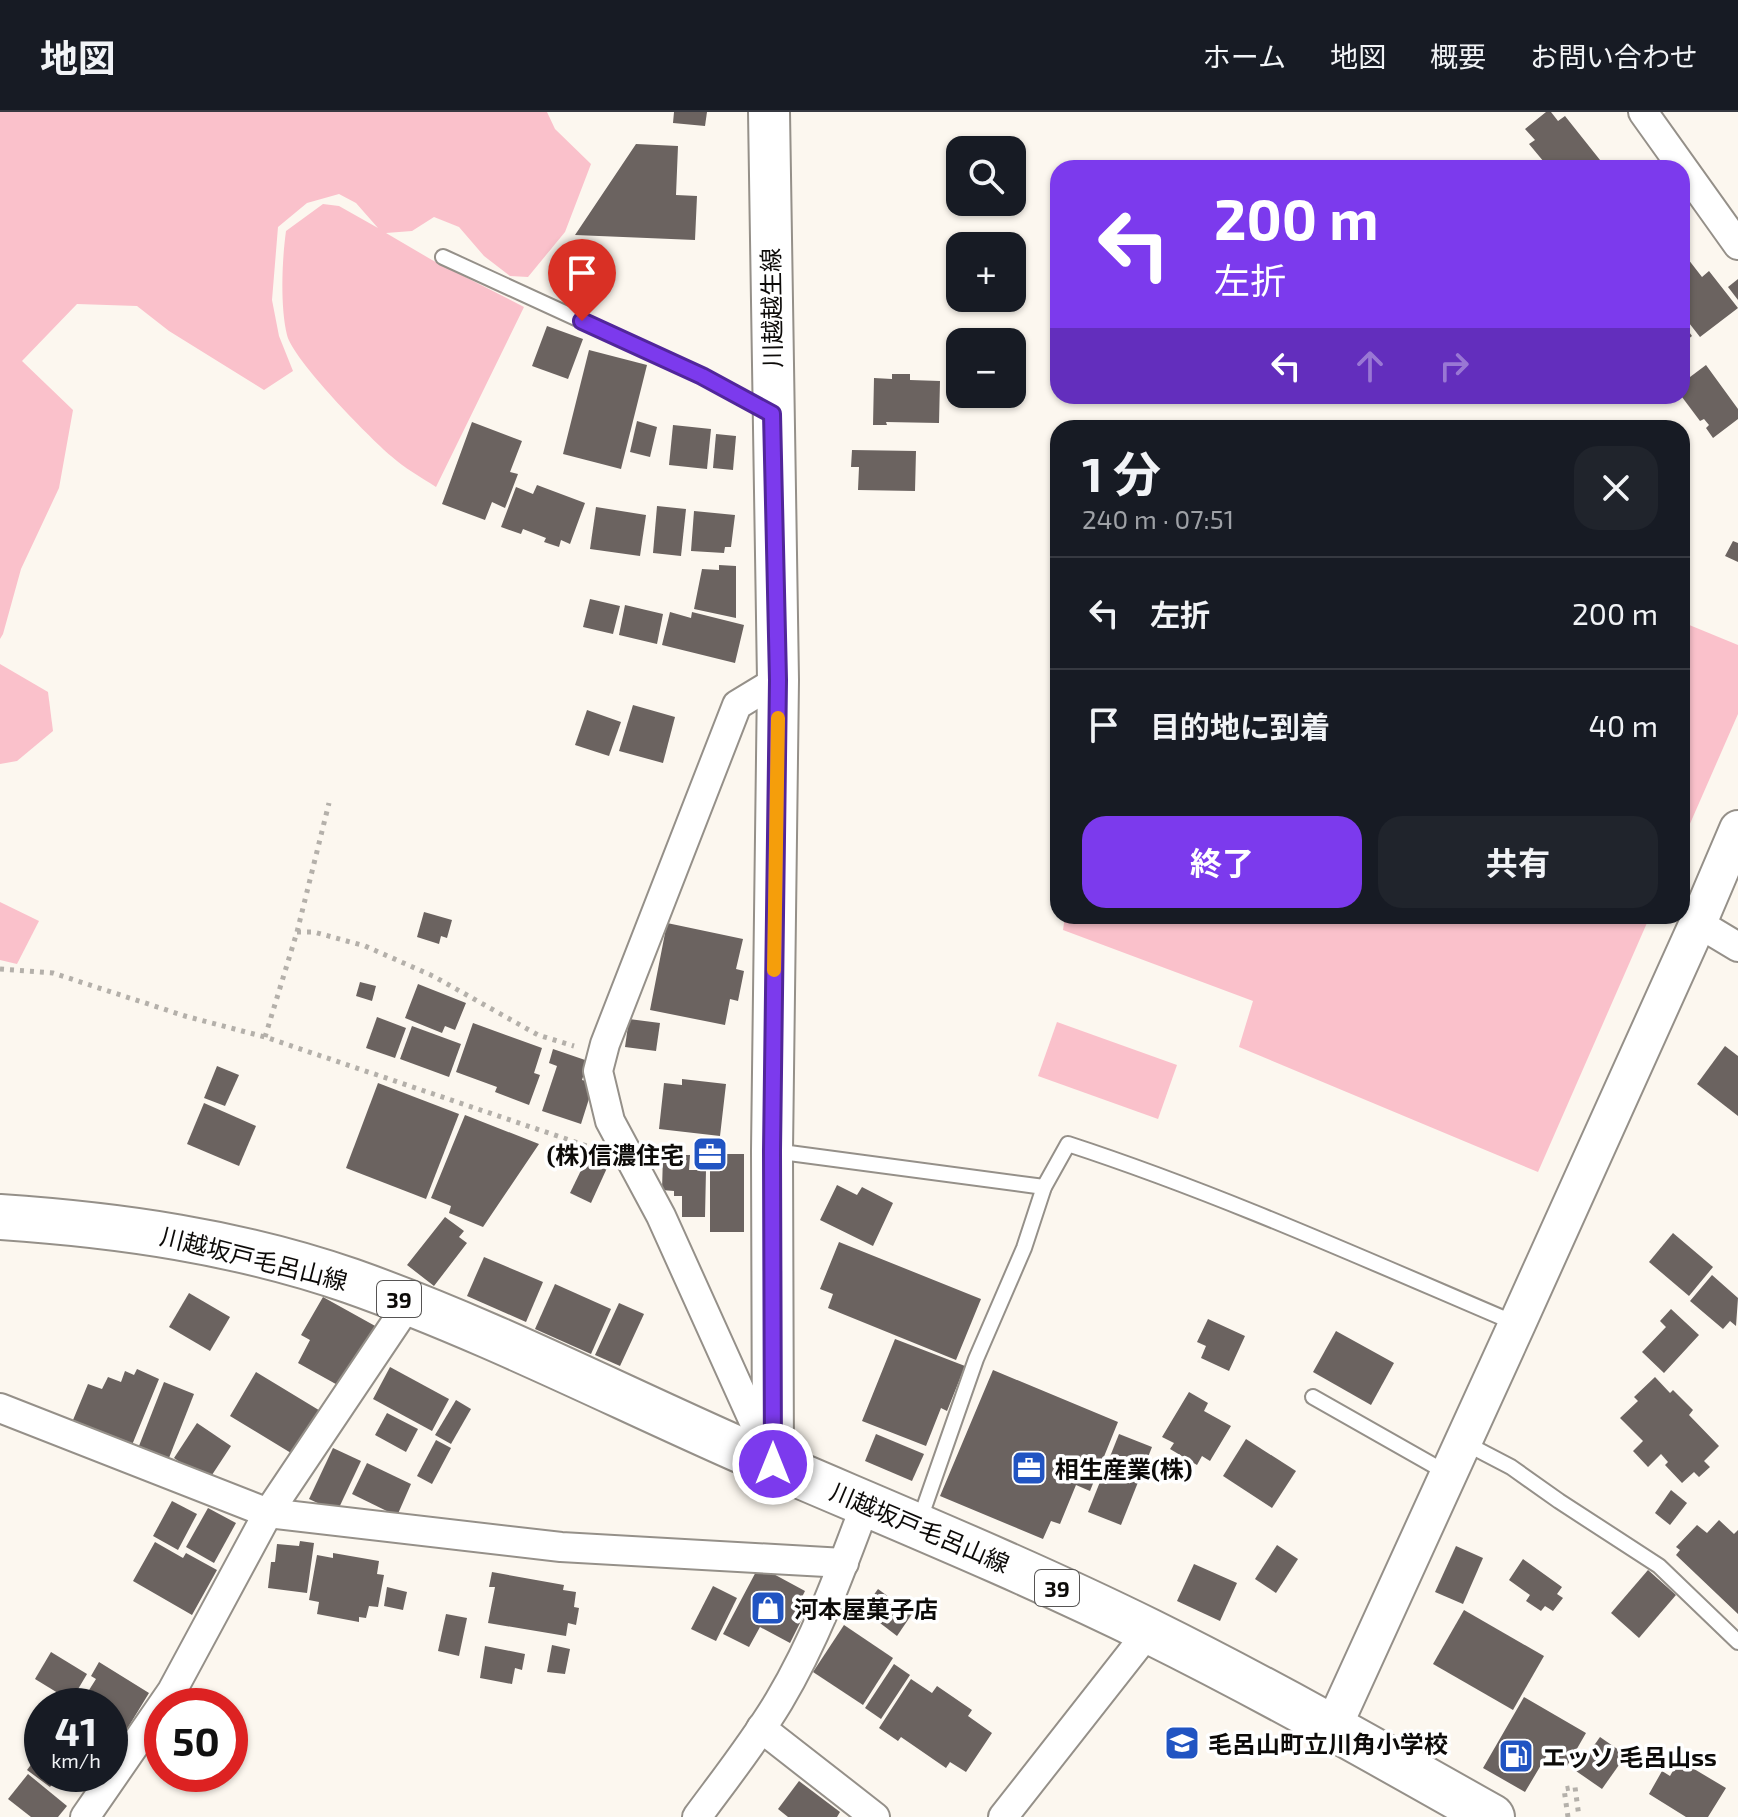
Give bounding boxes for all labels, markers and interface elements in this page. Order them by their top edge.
text: 地図 [40,34,116,80]
text: ホーム [1203,39,1286,73]
text: 地図 [1330,39,1386,73]
text: 概要 [1430,39,1486,73]
text: お問い合わせ [1530,39,1698,73]
map controls [946,136,1026,408]
button: search [946,136,1026,216]
text: 200 m [1214,184,1379,251]
icon: left [1082,192,1186,296]
button: + [946,232,1026,312]
pin [548,239,616,321]
street label: 川越越生線 [755,248,787,368]
icon: arrive [560,251,604,295]
text: 左折 [1214,258,1286,301]
button: − [946,328,1026,408]
icon: left [1264,344,1308,388]
icon: ahead [1348,344,1392,388]
icon: right [1432,344,1476,388]
text: 1 分 [1082,444,1161,502]
button: close [1574,446,1658,530]
text: 240 m · 07:51 [1082,503,1234,534]
icon: left [1082,591,1126,635]
text: 200 m [1572,595,1658,631]
text: 左折 [1150,596,1210,632]
icon: arrive [1082,703,1126,747]
text: 40 m [1588,707,1658,743]
text: 目的地に到着 [1150,708,1330,744]
button: 終了 [1082,816,1362,908]
button: 共有 [1378,816,1658,908]
office icon: (株)信濃住宅 [691,1135,729,1173]
place label: (株)信濃住宅 [546,1140,684,1169]
street label: 川越坂戸毛呂山線 [157,1221,351,1295]
road number: 39 [377,1281,421,1317]
position arrow [731,1422,815,1506]
office icon: 相生産業(株) [1010,1449,1048,1487]
place label: 相生産業(株) [1055,1454,1193,1483]
street label: 川越坂戸毛呂山線 [826,1476,1014,1578]
road number: 39 [1035,1570,1079,1606]
shop icon: 河本屋菓子店 [749,1589,787,1627]
place label: 河本屋菓子店 [794,1594,938,1623]
speed limit sign: 50 [144,1688,248,1792]
text: 41 [55,1706,97,1754]
school or university icon: 毛呂山町立川角小学校 [1163,1724,1201,1762]
place label: 毛呂山町立川角小学校 [1208,1729,1448,1758]
fuel station icon: エッソ 毛呂山ss [1497,1737,1535,1775]
place label: エッソ 毛呂山ss [1542,1742,1717,1771]
text: km/h [51,1748,101,1772]

